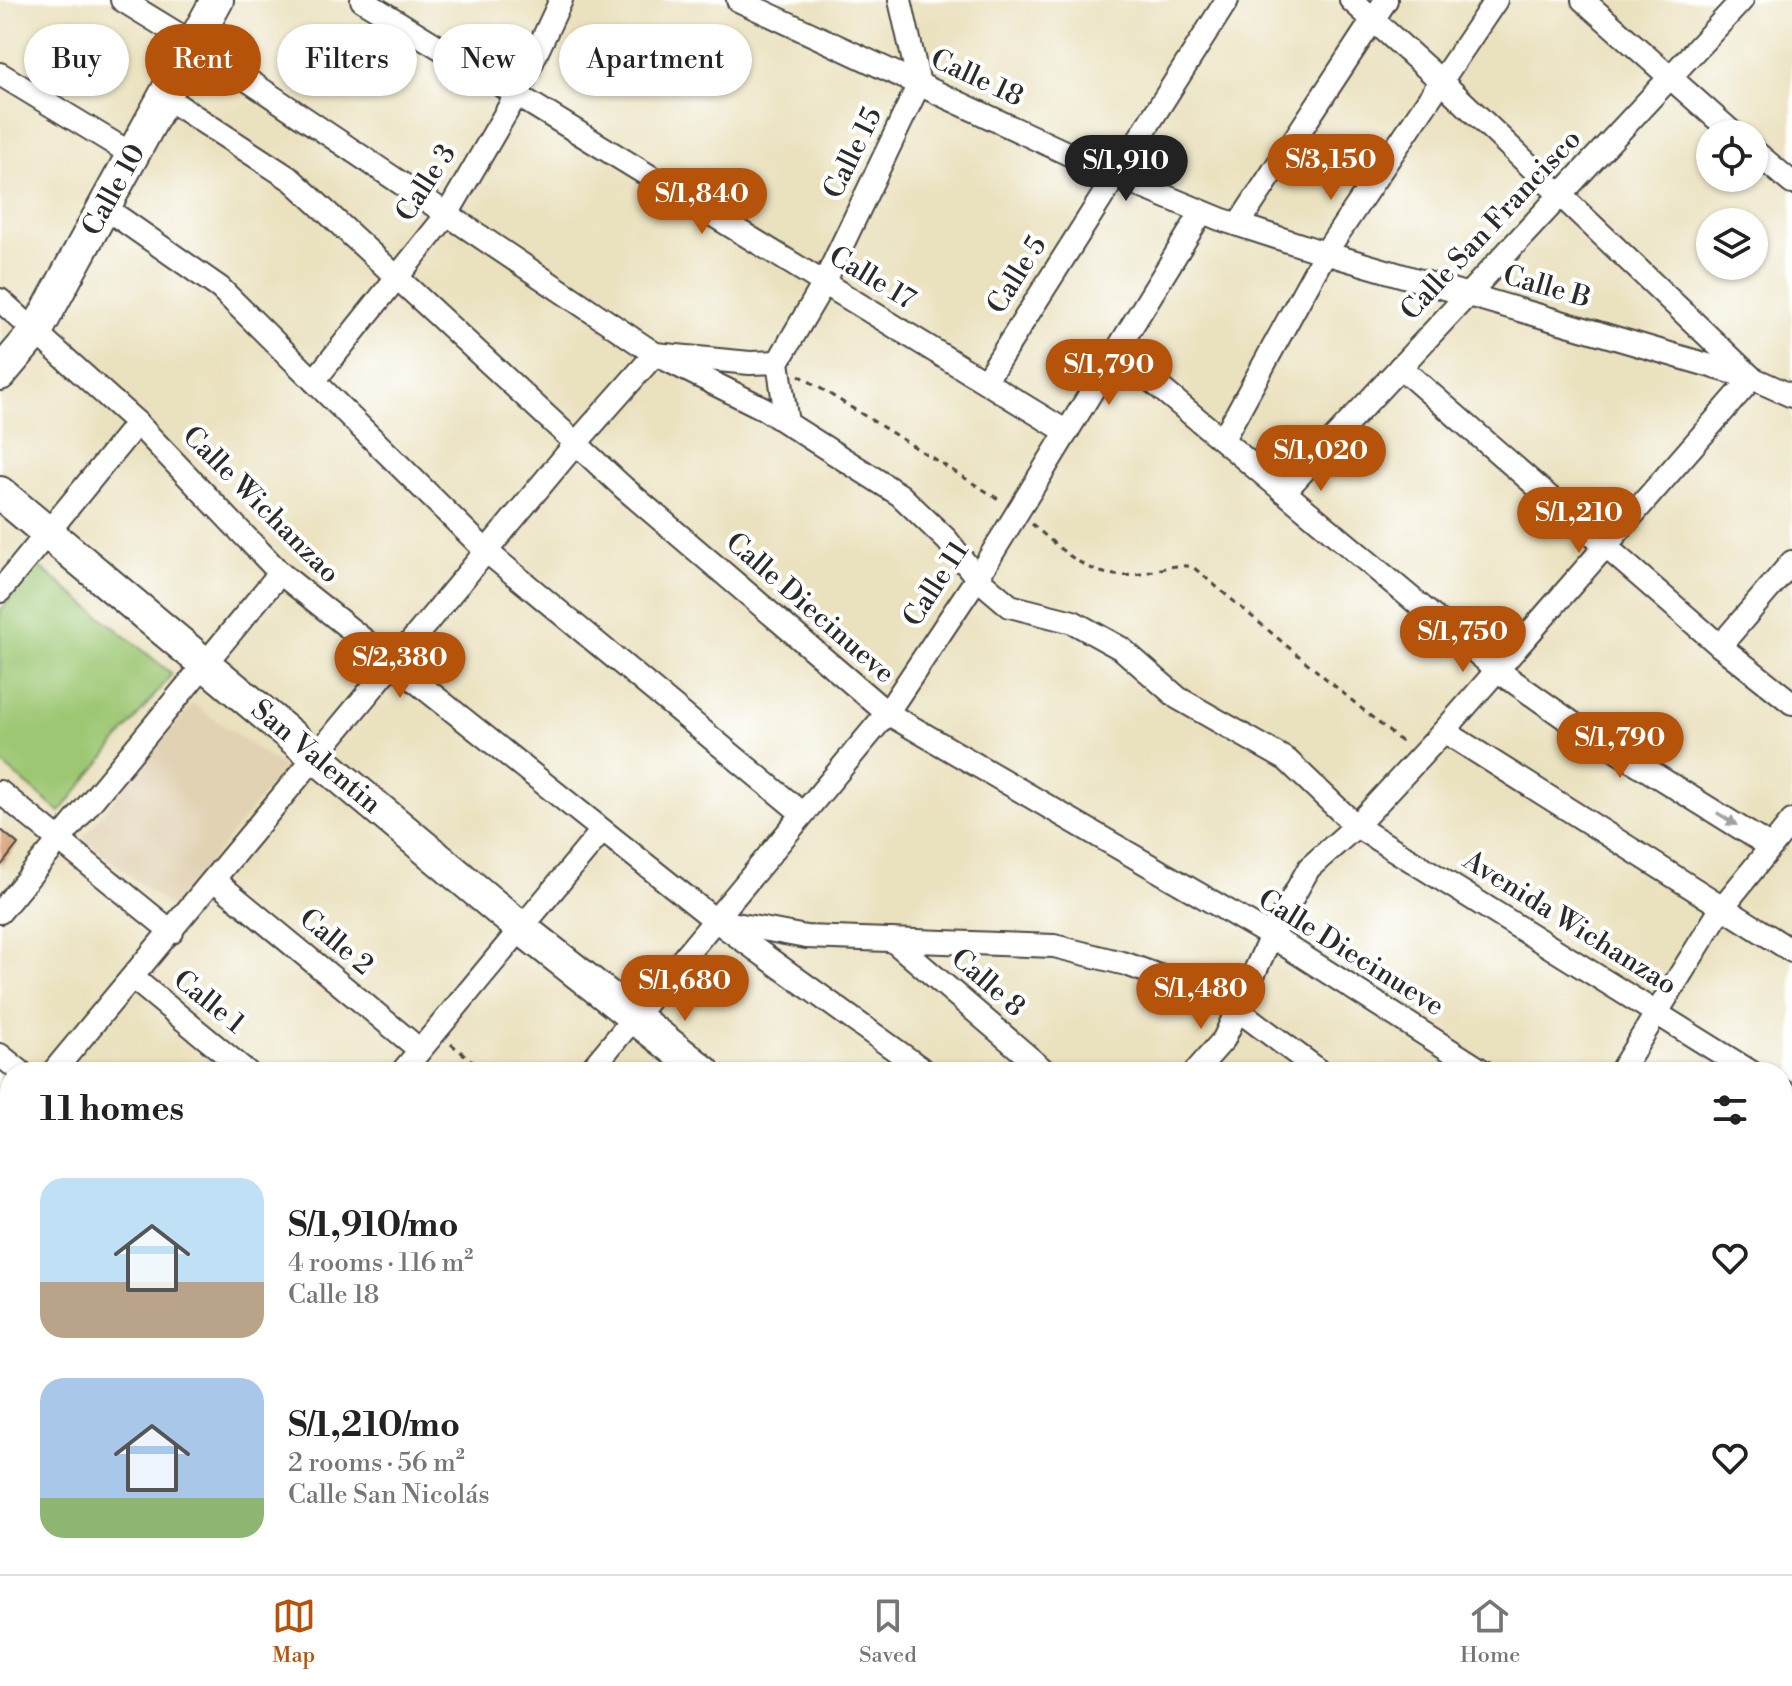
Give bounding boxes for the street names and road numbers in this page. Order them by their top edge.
street label: Calle 18 [925,41,1029,115]
street label: Calle 15 [816,102,890,204]
street label: Calle San Francisco [1393,122,1589,328]
street label: Calle 10 [75,138,153,242]
street label: Calle 3 [388,138,464,228]
street label: Calle 5 [980,230,1054,320]
street label: Calle 17 [822,239,922,317]
street label: Calle B [1499,258,1595,316]
street label: Calle Wichanzao [175,419,347,591]
street label: Calle Diecinueve [718,525,902,691]
street label: Calle 11 [895,535,977,633]
street label: San Valentin [244,692,389,822]
street label: Avenida Wichanzao [1456,843,1683,1003]
street label: Calle Diecinueve [1252,882,1450,1024]
street label: Calle 2 [292,901,380,983]
street label: Calle 8 [944,941,1032,1025]
street label: Calle 1 [166,963,252,1041]

